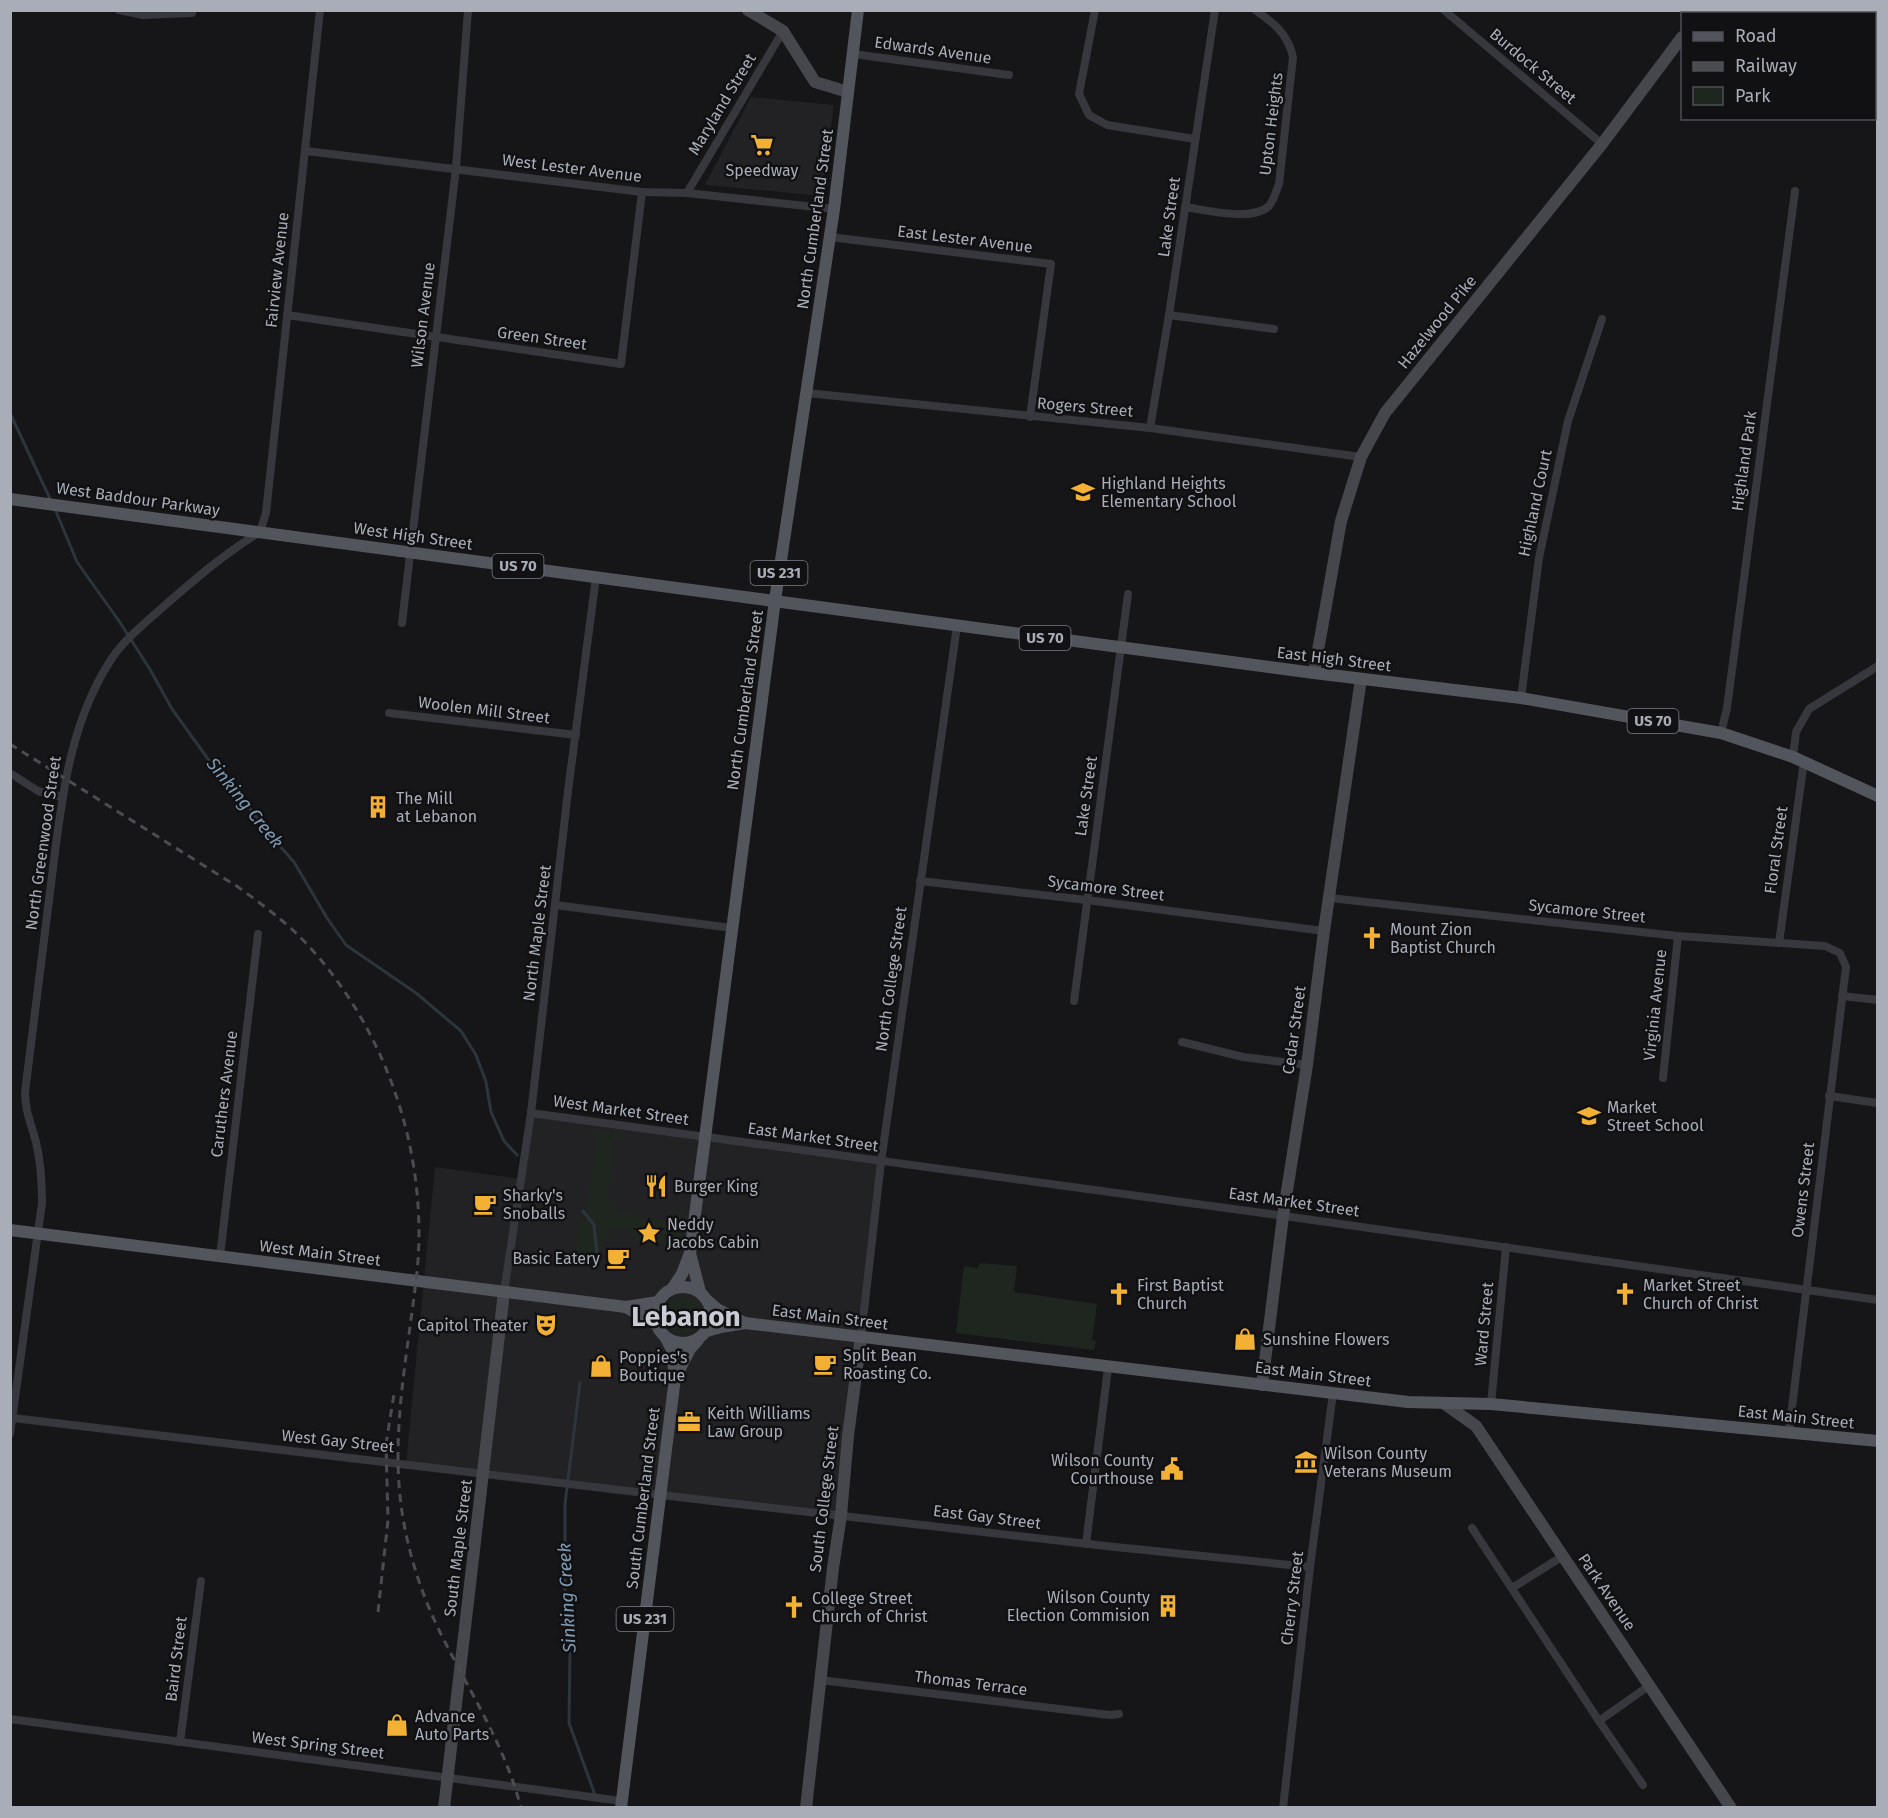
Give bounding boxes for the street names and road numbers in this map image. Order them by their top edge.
street label: Burdock Street [1486,24,1580,108]
street label: Edwards Avenue [873,32,993,68]
street label: Maryland Street [684,50,760,158]
street label: Upton Heights [1255,71,1287,177]
street label: North Cumberland Street [793,127,837,310]
street label: West Lester Avenue [501,150,643,186]
street label: Lake Street [1154,175,1184,258]
street label: Fairview Avenue [261,211,293,329]
street label: East Lester Avenue [896,221,1034,257]
street label: Wilson Avenue [407,261,439,369]
street label: Hazelwood Pike [1394,272,1480,372]
street label: Green Street [496,322,588,354]
street label: Rogers Street [1036,393,1134,421]
street label: Highland Park [1728,409,1761,512]
street label: Highland Court [1514,448,1556,558]
street label: West Baddour Parkway [55,478,221,520]
street label: West High Street [352,518,474,554]
road number: US 70 [492,554,544,578]
road number: US 231 [750,561,808,585]
street label: North Cumberland Street [723,608,767,791]
road number: US 70 [1020,626,1070,650]
street label: East High Street [1276,643,1393,675]
street label: Woolen Mill Street [417,692,551,728]
road number: US 70 [1628,709,1678,733]
street label: North Greenwood Street [21,754,65,931]
street label: Lake Street [1071,754,1101,837]
street label: Floral Street [1760,805,1792,895]
street label: North Maple Street [519,863,555,1002]
street label: Sycamore Street [1046,871,1166,905]
street label: Sycamore Street [1527,895,1647,927]
street label: North College Street [871,905,911,1053]
street label: Virginia Avenue [1640,948,1670,1062]
street label: Cedar Street [1278,984,1310,1076]
street label: Caruthers Avenue [207,1030,241,1158]
street label: West Market Street [552,1091,690,1129]
street label: East Market Street [746,1118,880,1156]
street label: Owens Street [1788,1141,1818,1239]
street label: East Market Street [1227,1183,1361,1221]
street label: West Main Street [258,1236,382,1270]
street label: Ward Street [1471,1281,1497,1367]
street label: East Main Street [771,1300,889,1334]
street label: East Main Street [1254,1357,1372,1391]
street label: East Main Street [1737,1401,1855,1433]
street label: South Cumberland Street [622,1406,664,1590]
street label: South College Street [806,1425,842,1573]
street label: West Gay Street [281,1426,396,1456]
street label: South Maple Street [440,1478,476,1618]
street label: East Gay Street [932,1501,1042,1533]
street label: Cherry Street [1277,1550,1307,1646]
street label: Park Avenue [1574,1550,1640,1634]
road number: US 231 [616,1607,674,1631]
street label: Baird Street [161,1615,191,1703]
street label: Thomas Terrace [913,1667,1029,1699]
street label: West Spring Street [251,1727,386,1763]

